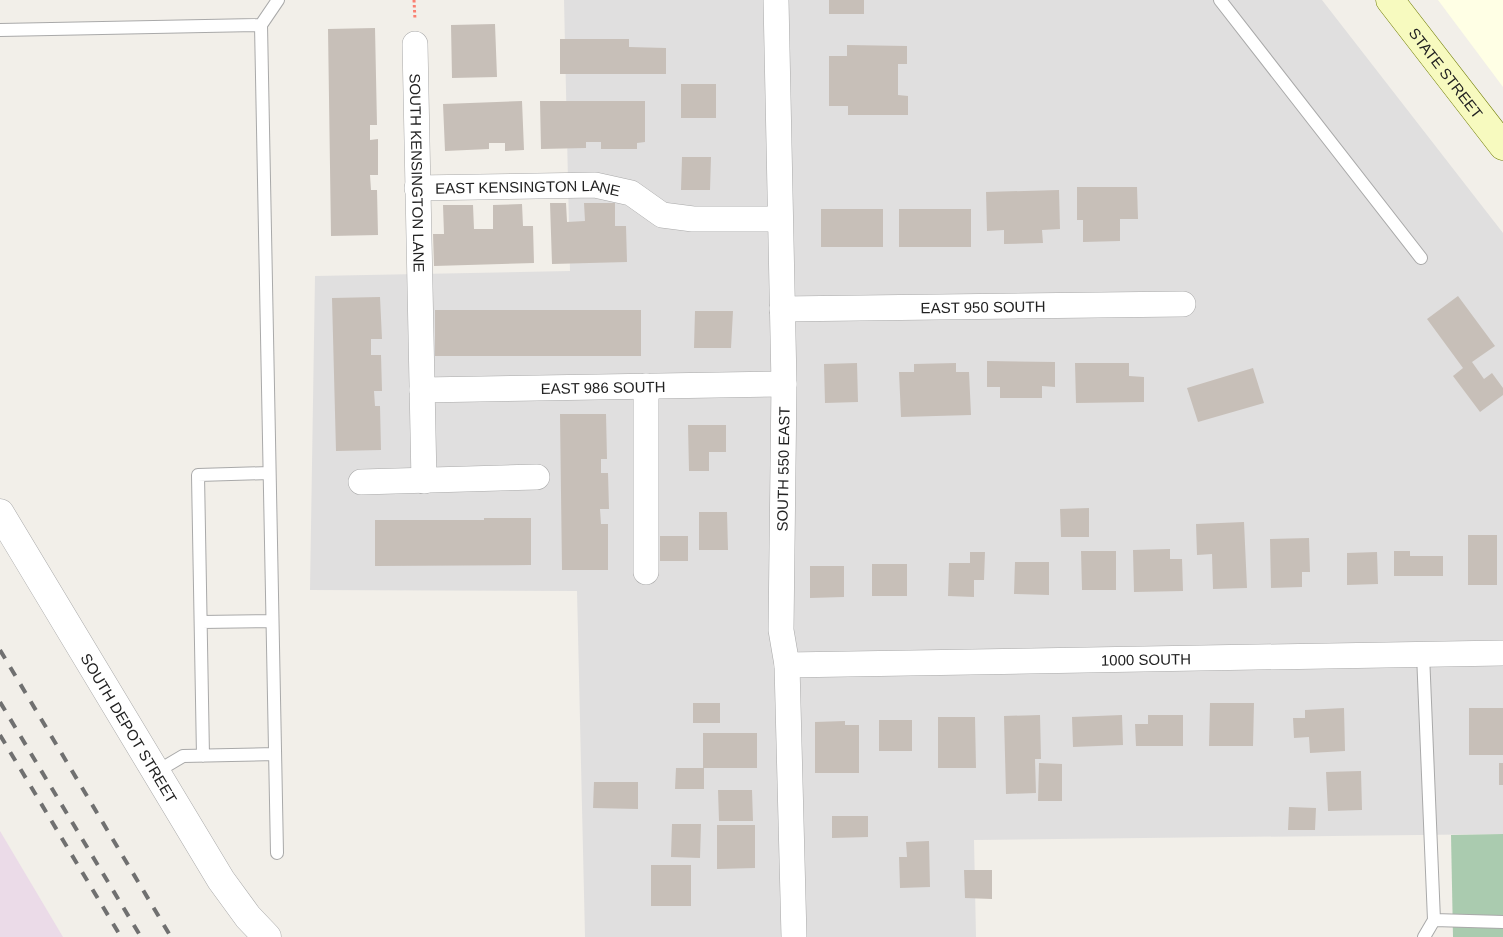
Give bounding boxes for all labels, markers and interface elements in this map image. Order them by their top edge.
street label: STATE STREET [1406,24,1487,121]
street label: SOUTH KENSINGTON LANE [407,73,428,273]
street label: EAST KENSINGTON LANE [435,176,622,199]
street label: EAST 950 SOUTH [920,297,1046,316]
street label: EAST 986 SOUTH [540,377,666,397]
street label: SOUTH 550 EAST [773,406,793,532]
street label: SOUTH DEPOT STREET [78,650,181,806]
street label: 1000 SOUTH [1101,650,1191,668]

